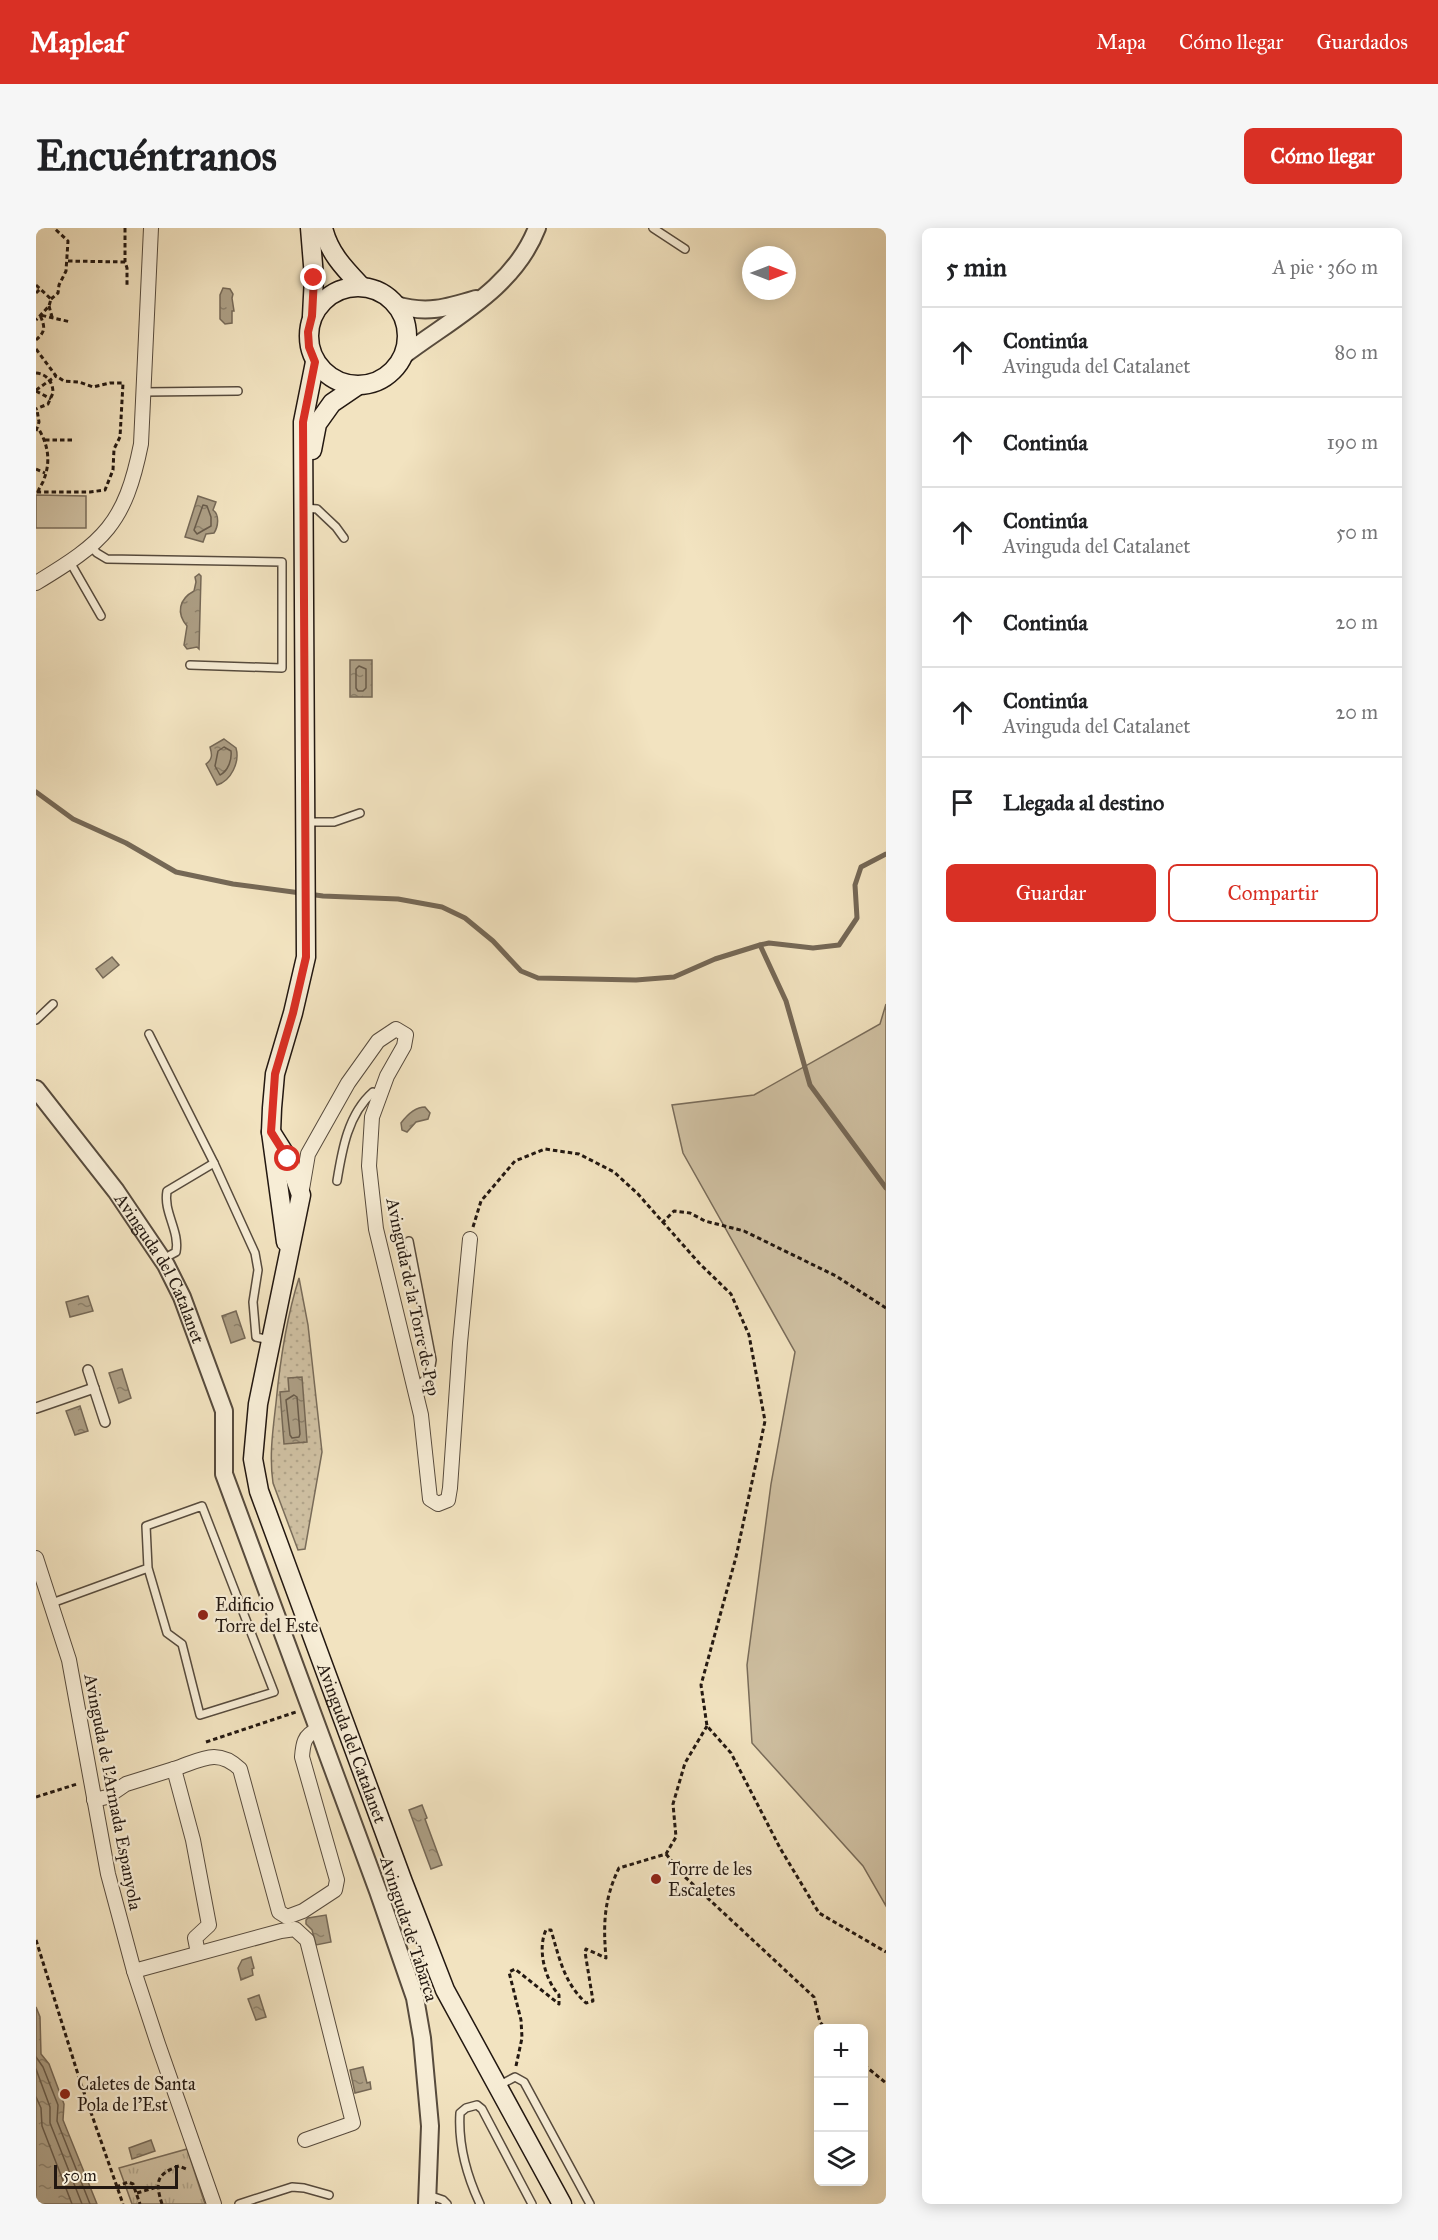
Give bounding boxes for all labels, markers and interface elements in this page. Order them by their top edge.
text: Mapleaf [30,25,125,60]
text: Mapa [1096,29,1146,55]
text: Cómo llegar [1179,29,1283,55]
text: Guardados [1316,29,1408,55]
button: Cómo llegar [1244,128,1402,184]
text: Encuéntranos [36,130,277,182]
north arrow [742,246,796,300]
text: 5 min [946,251,1007,283]
text: A pie · 360 m [1272,255,1378,279]
route end [300,264,326,290]
text: Continúa [1003,327,1088,354]
icon: ahead [946,336,979,369]
text: 80 m [1335,340,1378,364]
text: Avinguda del Catalanet [1003,354,1190,378]
icon: ahead [946,426,979,459]
text: Continúa [1003,429,1088,456]
text: 190 m [1327,430,1378,454]
text: Continúa [1003,507,1088,534]
icon: ahead [946,516,979,549]
text: 50 m [1336,520,1378,544]
text: Avinguda del Catalanet [1003,534,1190,558]
icon: ahead [946,606,979,639]
text: Continúa [1003,609,1088,636]
text: 20 m [1335,610,1378,634]
text: Continúa [1003,687,1088,714]
icon: ahead [946,696,979,729]
text: 20 m [1335,700,1378,724]
text: Avinguda del Catalanet [1003,714,1190,738]
icon: arrive [946,786,979,819]
text: Llegada al destino [1003,789,1164,816]
button: Guardar [946,864,1156,922]
button: Compartir [1168,864,1378,922]
route start [274,1145,300,1171]
street label: Avinguda del Catalanet [109,1188,209,1347]
street label: Avinguda de la Torre de Pep [380,1195,445,1398]
place label: Edificio Torre del Este [215,1594,318,1637]
marker: Edificio Torre del Este [196,1608,210,1622]
street label: Avinguda del Catalanet [312,1659,392,1827]
street label: Avinguda de l'Armada Espanyola [78,1671,147,1912]
street label: Avinguda de Tabarca [374,1853,443,2005]
place label: Torre de les Escaletes [668,1858,752,1901]
marker: Torre de les Escaletes [649,1872,663,1886]
map controls [814,2024,868,2186]
button: + [814,2024,868,2078]
place label: Caletes de Santa Pola de l'Est [77,2073,196,2116]
button: − [814,2078,868,2132]
marker: Caletes de Santa Pola de l'Est [58,2087,72,2101]
button: layers [814,2132,868,2186]
scale bar [54,2162,178,2190]
text: 50 m [63,2166,97,2185]

